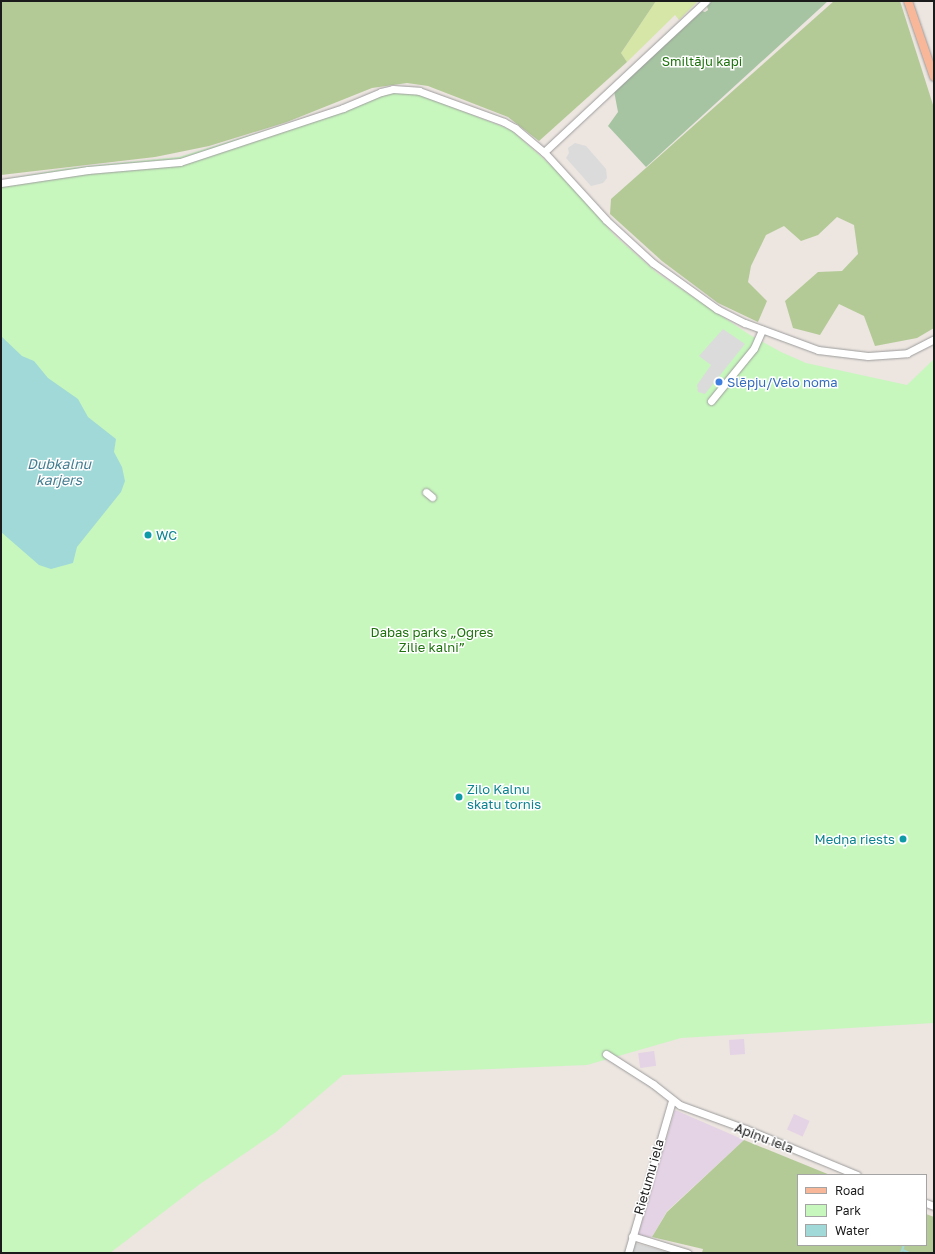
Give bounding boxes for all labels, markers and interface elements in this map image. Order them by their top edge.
park label: Smiltāju kapi [662,53,742,69]
place label: Slēpju/Velo noma [727,374,838,390]
marker: Slēpju/Velo noma [714,377,724,387]
water label: Dubkalnu karjers [27,456,91,488]
place label: WC [156,527,177,543]
marker: WC [143,530,153,540]
park label: Dabas parks „Ogres Zilie kalni” [371,625,493,656]
place label: Zilo Kalnu skatu tornis [467,782,541,813]
marker: Zilo Kalnu skatu tornis [454,792,464,802]
place label: Medņa riests [815,831,895,847]
marker: Medņa riests [898,834,908,844]
street label: Apiņu iela [732,1120,796,1156]
street label: Rietumu iela [631,1137,667,1217]
legend [797,1174,927,1246]
text: Road [835,1183,864,1198]
text: Park [835,1203,861,1218]
text: Water [835,1223,869,1238]

